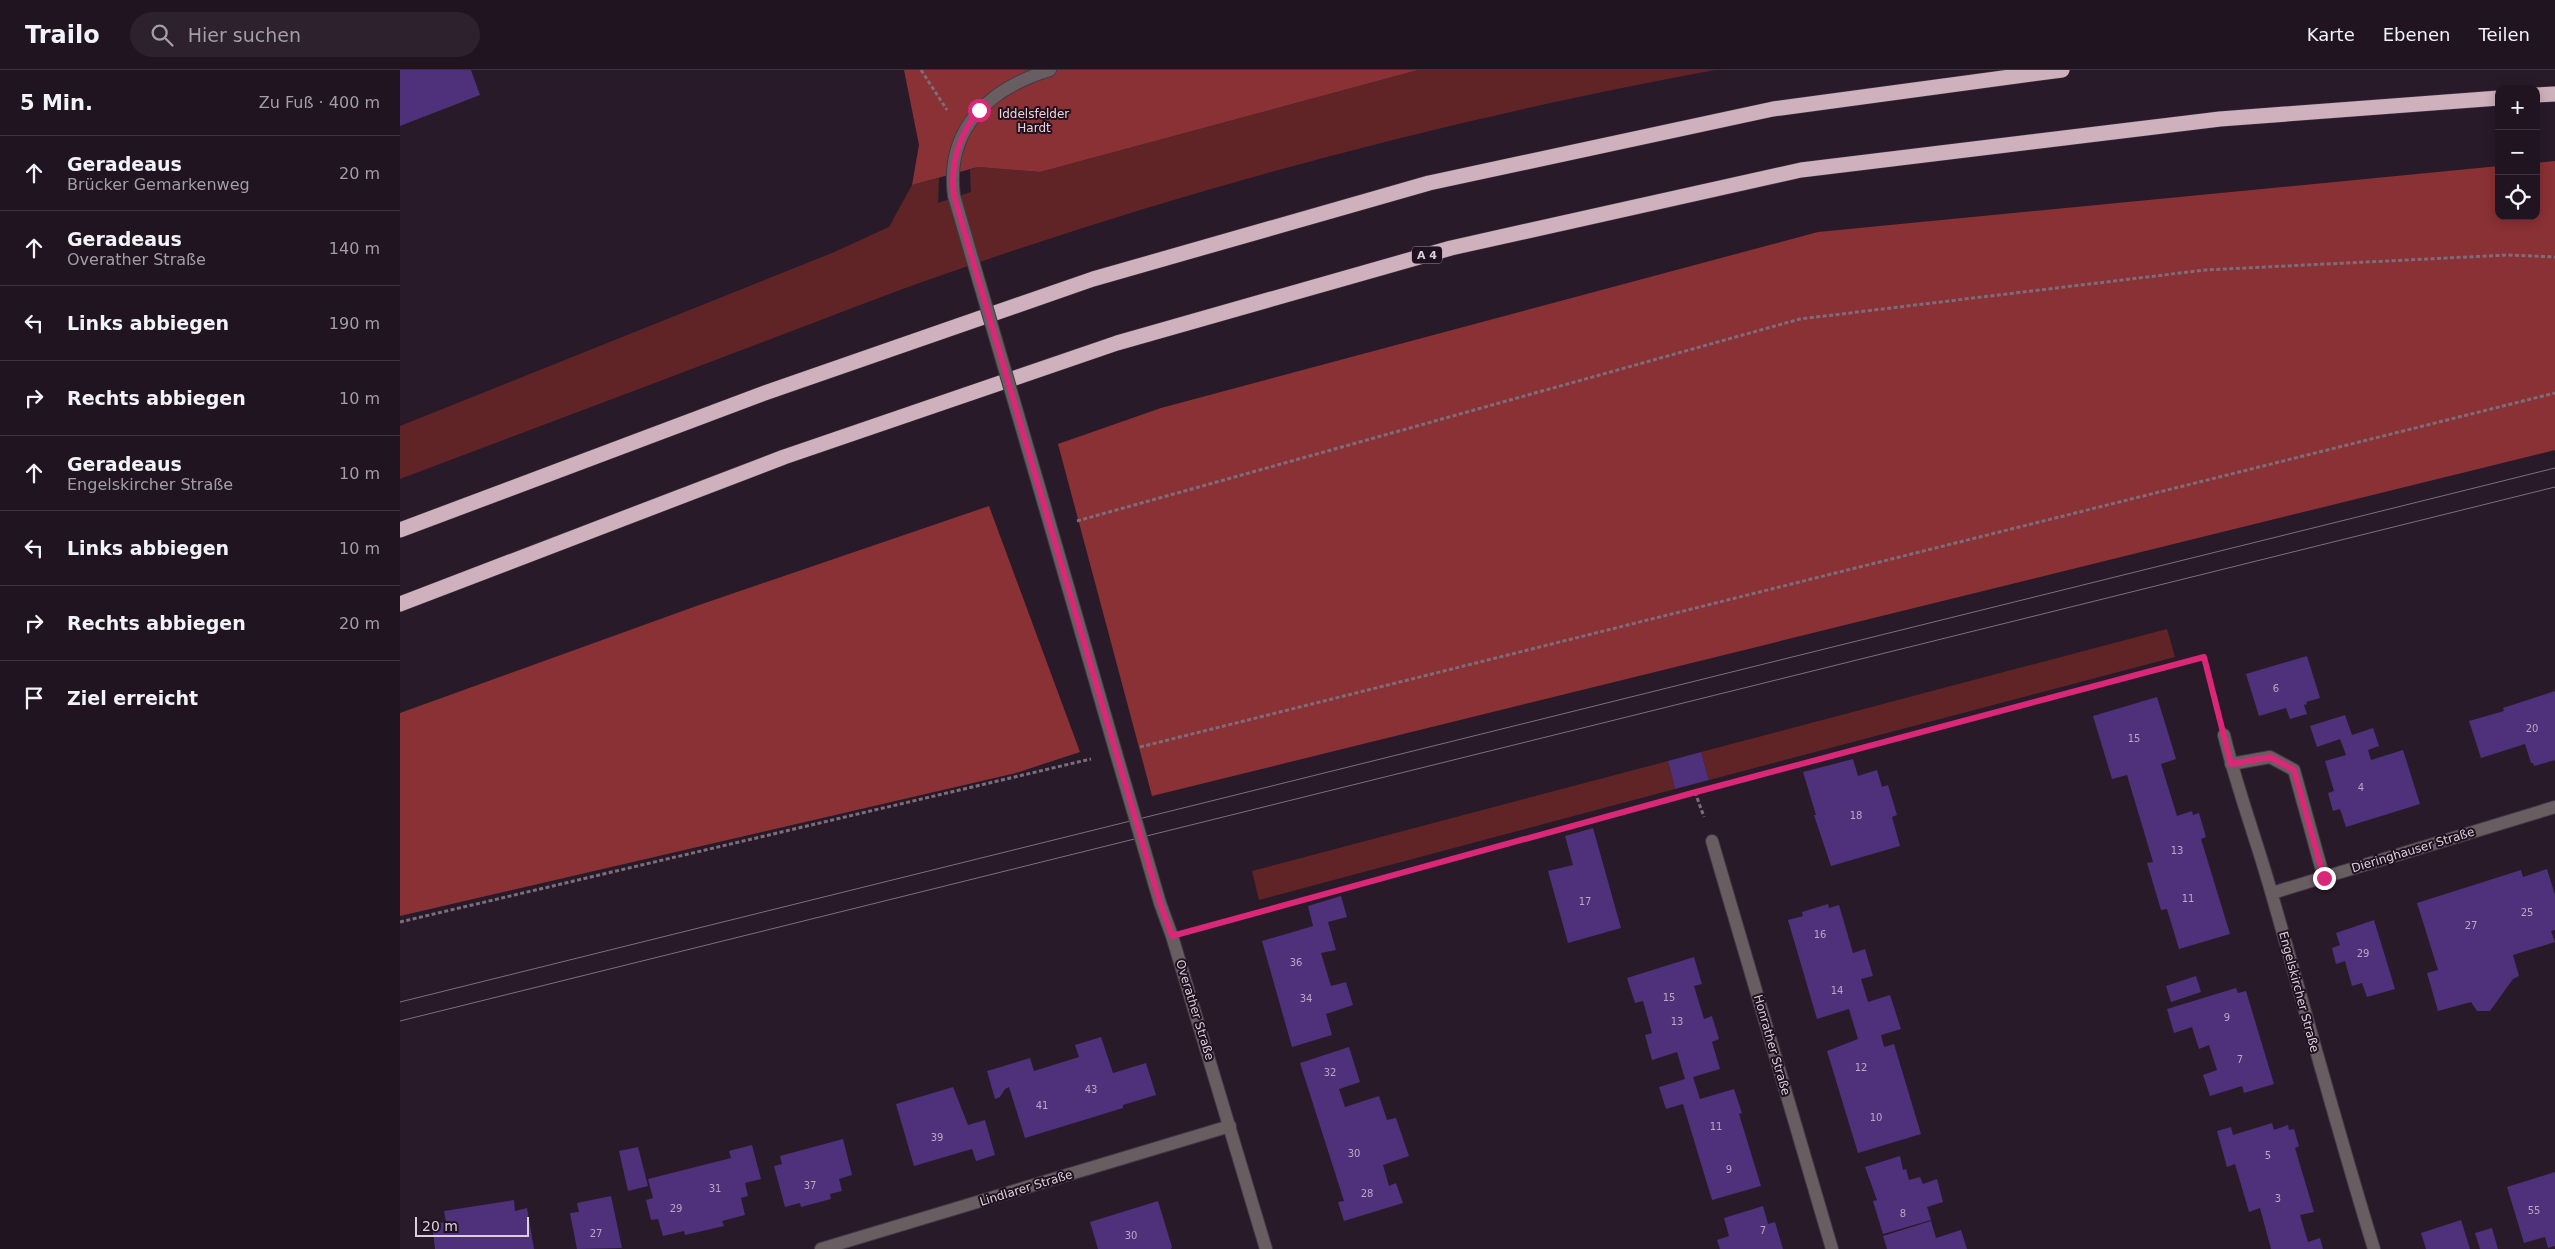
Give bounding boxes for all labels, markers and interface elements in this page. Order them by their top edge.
search box [130,12,480,57]
text: Trailo [25,21,100,49]
icon: search [148,21,176,49]
text: Hier suchen [188,24,301,46]
text: Karte [2307,24,2355,45]
text: Ebenen [2383,24,2451,45]
text: Teilen [2479,24,2530,45]
map controls [2495,85,2540,220]
button: + [2495,85,2540,130]
text: 5 Min. [20,91,93,115]
text: Zu Fuß · 400 m [259,93,380,112]
route start [968,99,991,122]
park label: Iddelsfelder Hardt [999,107,1069,135]
button: − [2495,130,2540,175]
text: Geradeaus [67,153,182,175]
icon: ahead [20,159,48,187]
text: 20 m [339,164,380,183]
text: Brücker Gemarkenweg [67,175,250,194]
button: locate [2495,175,2540,220]
text: Geradeaus [67,228,182,250]
icon: ahead [20,234,48,262]
text: 140 m [329,239,380,258]
road number: A 4 [1412,246,1442,264]
text: Overather Straße [67,250,206,269]
icon: left [20,309,48,337]
text: Links abbiegen [67,312,229,334]
text: 190 m [329,314,380,333]
icon: right [20,384,48,412]
text: Rechts abbiegen [67,387,246,409]
text: 10 m [339,389,380,408]
text: Geradeaus [67,453,182,475]
icon: ahead [20,459,48,487]
text: 10 m [339,464,380,483]
text: Engelskircher Straße [67,475,233,494]
icon: left [20,534,48,562]
text: Links abbiegen [67,537,229,559]
text: 10 m [339,539,380,558]
icon: right [20,609,48,637]
text: Rechts abbiegen [67,612,246,634]
text: 20 m [339,614,380,633]
house number: 6 [2273,683,2279,694]
icon: arrive [20,684,48,712]
text: Ziel erreicht [67,687,198,709]
house number: 20 [2526,723,2538,734]
house number: 15 [2128,733,2140,744]
house number: 4 [2358,782,2364,793]
house number: 18 [1850,810,1862,821]
street label: Dieringhauser Straße [2350,825,2476,875]
house number: 13 [2171,845,2183,856]
route end [2313,867,2336,890]
house number: 11 [2182,893,2194,904]
house number: 17 [1579,896,1591,907]
house number: 25 [2521,907,2533,918]
house number: 27 [2465,920,2477,931]
house number: 16 [1814,929,1826,940]
street label: Engelskircher Straße [2276,930,2322,1054]
house number: 29 [2357,948,2369,959]
house number: 36 [1290,957,1302,968]
street label: Overather Straße [1173,958,1217,1062]
house number: 14 [1831,985,1843,996]
house number: 15 [1663,992,1675,1003]
house number: 34 [1300,993,1312,1004]
street label: Honrather Straße [1751,993,1793,1097]
house number: 9 [2224,1012,2230,1023]
house number: 13 [1671,1016,1683,1027]
house number: 7 [2237,1054,2243,1065]
house number: 12 [1855,1062,1867,1073]
house number: 32 [1324,1067,1336,1078]
house number: 43 [1085,1084,1097,1095]
house number: 41 [1036,1100,1048,1111]
house number: 10 [1870,1112,1882,1123]
house number: 11 [1710,1121,1722,1132]
house number: 39 [931,1132,943,1143]
house number: 30 [1348,1148,1360,1159]
house number: 5 [2265,1150,2271,1161]
house number: 9 [1726,1164,1732,1175]
street label: Lindlarer Straße [978,1167,1074,1209]
house number: 37 [804,1180,816,1191]
house number: 31 [709,1183,721,1194]
house number: 28 [1361,1188,1373,1199]
house number: 3 [2275,1193,2281,1204]
house number: 29 [670,1203,682,1214]
house number: 55 [2528,1205,2540,1216]
house number: 8 [1900,1208,1906,1219]
scale bar [415,1214,529,1237]
text: 20 m [422,1218,458,1234]
house number: 7 [1760,1225,1766,1236]
house number: 27 [590,1228,602,1239]
house number: 30 [1125,1230,1137,1241]

